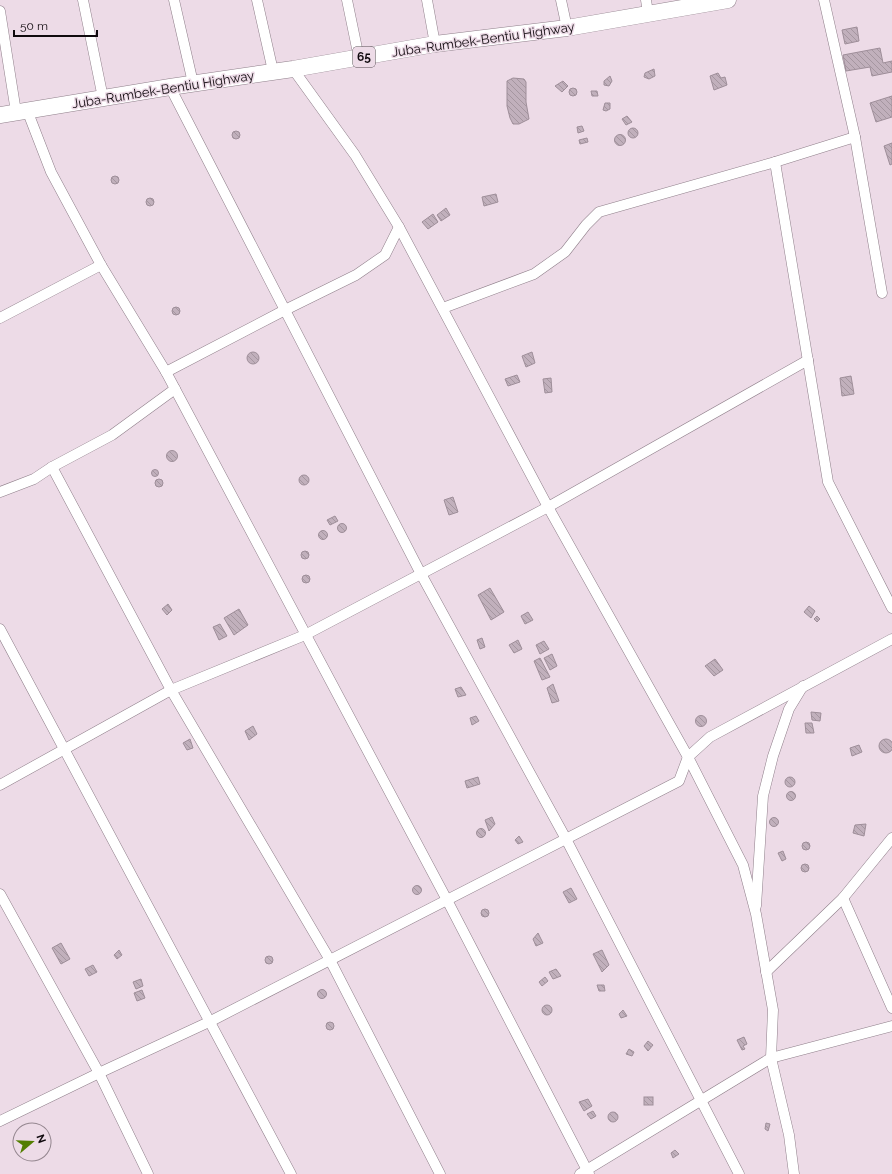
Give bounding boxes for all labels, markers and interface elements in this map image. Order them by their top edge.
scale bar [14,12,97,38]
text: 50 m [20,19,48,33]
street label: Juba-Rumbek-Bentiu Highway [391,19,575,60]
road number: 65 [353,47,375,67]
street label: Juba-Rumbek-Bentiu Highway [71,68,255,111]
north arrow [12,1122,52,1162]
text: N [33,1133,48,1145]

